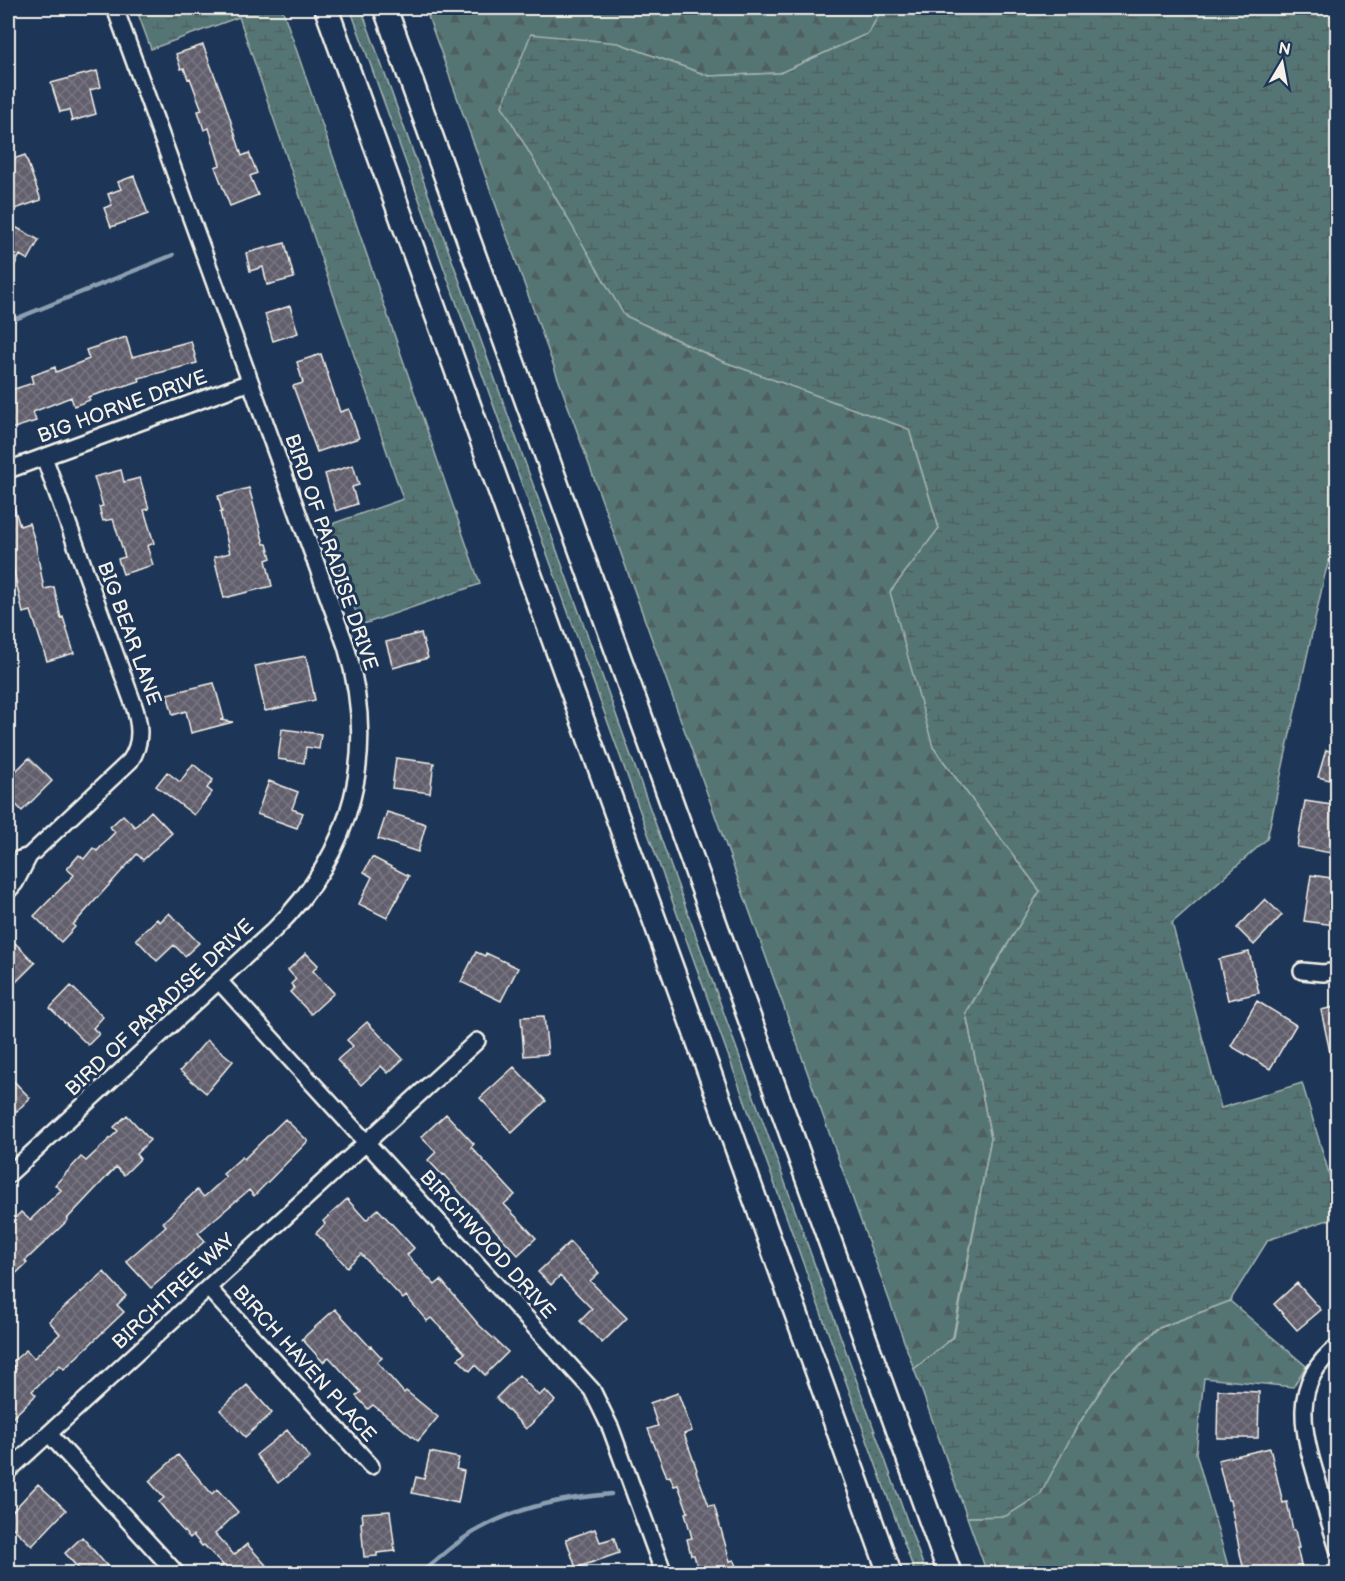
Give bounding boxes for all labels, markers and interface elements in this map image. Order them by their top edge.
north arrow [1252,33,1312,93]
text: N [1277,39,1292,60]
street label: BIG HORNE DRIVE [34,365,210,449]
street label: BIRD OF PARADISE DRIVE [279,431,383,674]
street label: BIG BEAR LANE [92,558,166,708]
street label: BIRD OF PARADISE DRIVE [61,914,259,1101]
street label: BIRCHWOOD DRIVE [414,1166,560,1324]
street label: BIRCHTREE WAY [107,1229,240,1355]
street label: BIRCH HAVEN PLACE [228,1280,381,1447]

